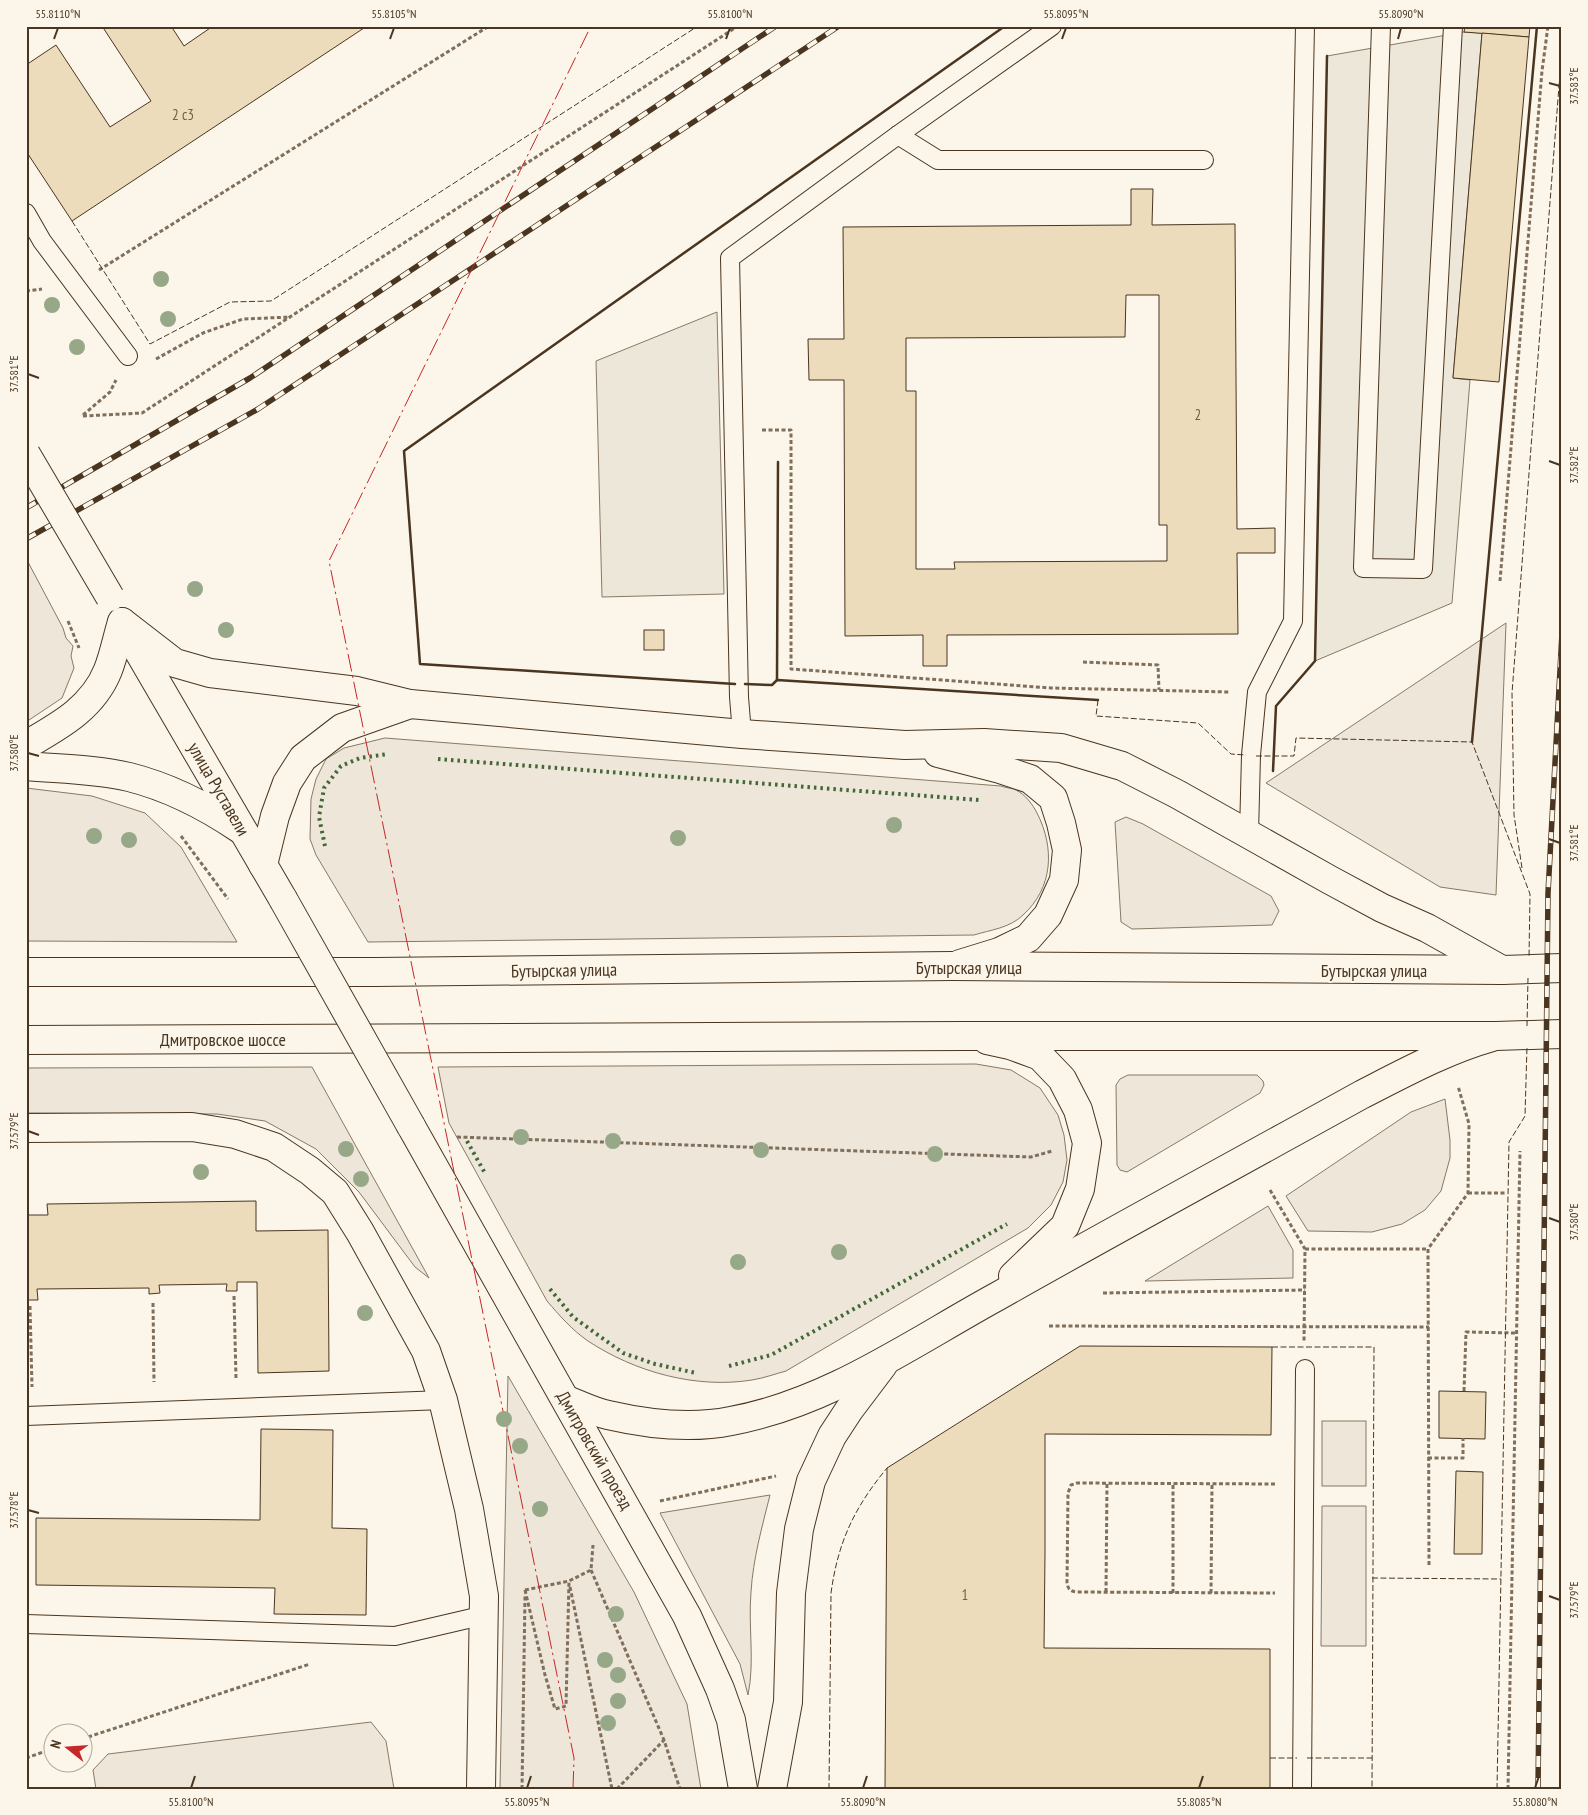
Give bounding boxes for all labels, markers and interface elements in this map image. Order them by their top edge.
text: 55.8110°N [35,6,81,21]
text: 55.8105°N [371,6,417,21]
text: 55.8100°N [707,6,753,21]
text: 55.8095°N [1043,6,1089,21]
text: 55.8090°N [1378,6,1424,21]
text: 37.583°E [1566,67,1581,105]
house number: 2 с3 [172,105,194,124]
text: 37.581°E [6,355,21,393]
house number: 2 [1195,405,1201,424]
text: 37.582°E [1566,446,1581,484]
text: 37.580°E [6,734,21,772]
street label: улица Руставели [183,738,255,840]
text: 37.581°E [1566,824,1581,862]
street label: Бутырская улица [916,956,1022,979]
street label: Бутырская улица [511,958,617,982]
street label: Бутырская улица [1321,959,1427,982]
street label: Дмитровское шоссе [160,1028,286,1051]
text: 37.579°E [6,1112,21,1150]
text: 37.580°E [1566,1203,1581,1241]
street label: Дмитровский проезд [552,1386,638,1514]
text: 37.578°E [6,1491,21,1529]
text: 37.579°E [1566,1581,1581,1619]
house number: 1 [962,1585,968,1604]
north arrow [42,1722,92,1772]
text: N [46,1738,65,1750]
text: 55.8100°N [168,1794,214,1809]
text: 55.8095°N [504,1794,550,1809]
text: 55.8090°N [840,1794,886,1809]
text: 55.8085°N [1176,1794,1222,1809]
text: 55.8080°N [1512,1794,1558,1809]

